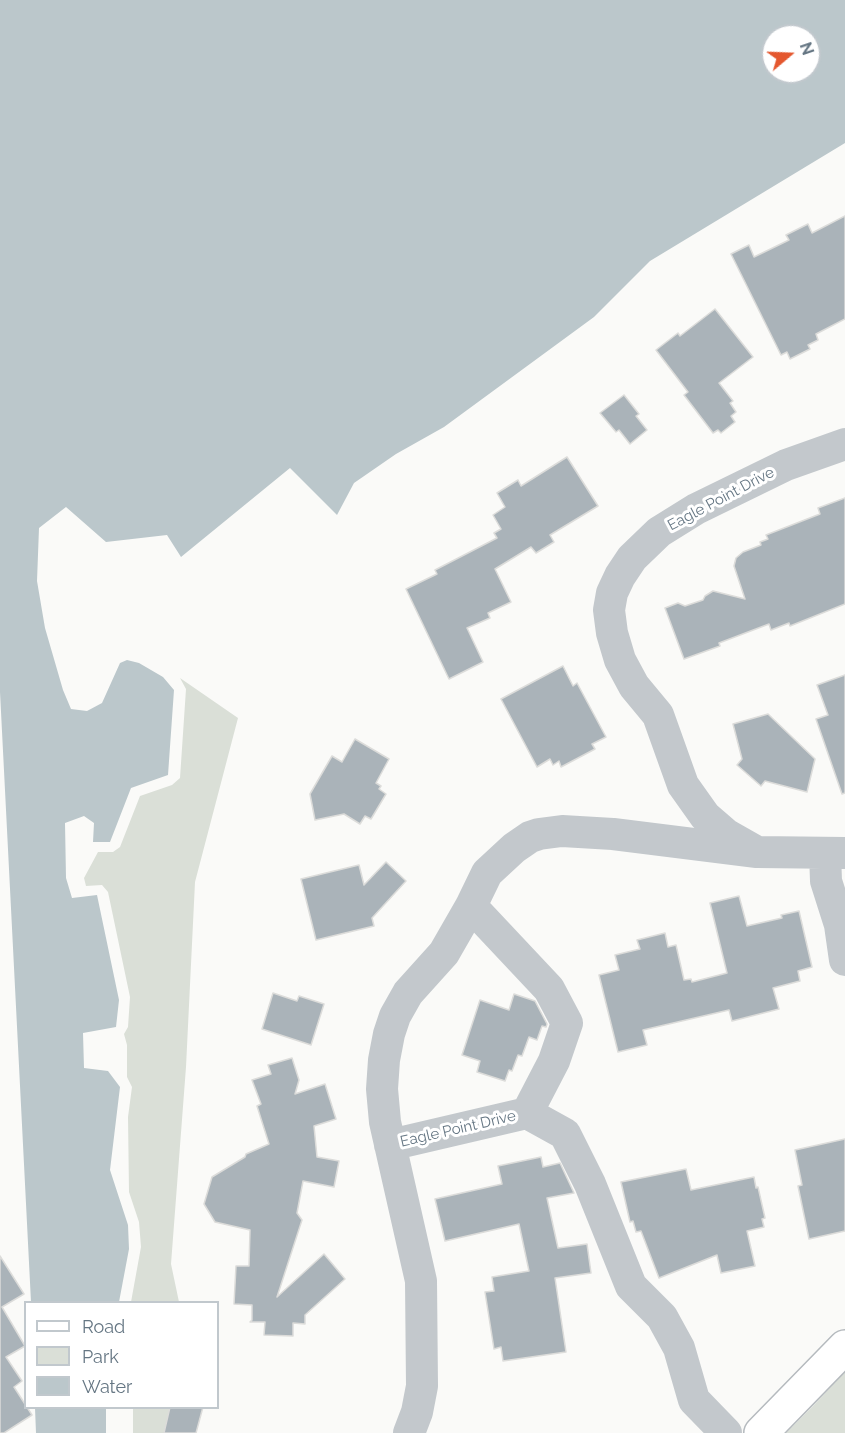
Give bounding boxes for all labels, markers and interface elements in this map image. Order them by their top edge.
north arrow [761,24,821,84]
text: N [796,40,818,57]
street label: Eagle Point Drive [665,463,777,535]
street label: Eagle Point Drive [399,1107,517,1151]
legend [24,1301,219,1409]
text: Road [82,1316,125,1337]
text: Park [82,1346,119,1367]
text: Water [82,1376,132,1397]

